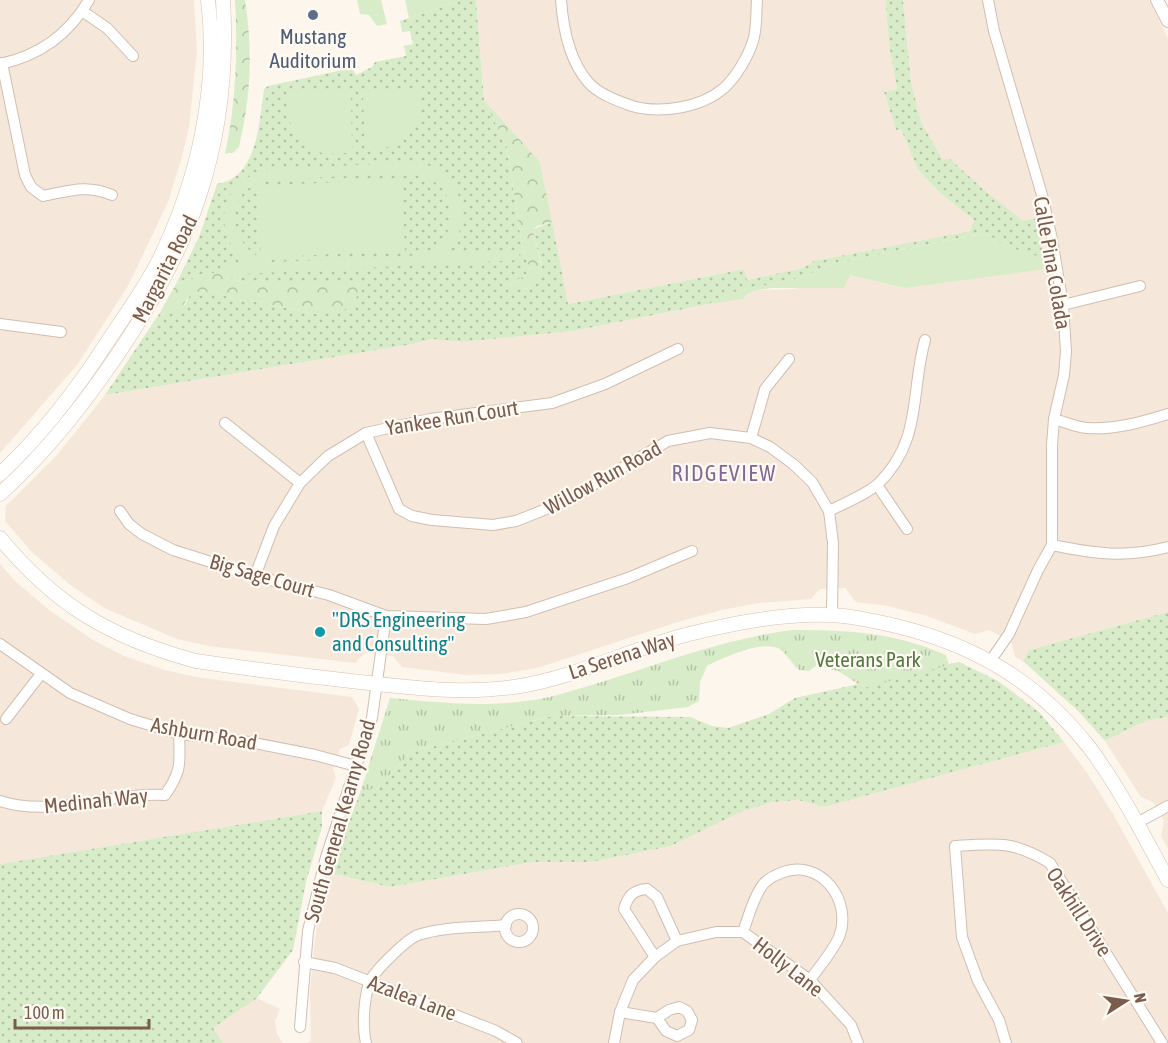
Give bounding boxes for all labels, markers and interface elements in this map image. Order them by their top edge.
marker: Mustang Auditorium [306,8,320,22]
place label: Mustang Auditorium [269,24,357,72]
street label: Calle Pina Colada [1029,195,1076,331]
street label: Margarita Road [127,211,201,326]
street label: Yankee Run Court [384,395,520,439]
street label: Willow Run Road [540,435,665,519]
district label: RIDGEVIEW [671,460,777,486]
street label: Big Sage Court [207,549,317,601]
place label: "DRS Engineering and Consulting" [332,607,465,655]
marker: "DRS Engineering and Consulting" [313,625,327,639]
street label: La Serena Way [565,626,678,684]
park label: Veterans Park [815,647,921,671]
street label: Ashburn Road [149,712,259,754]
street label: South General Kearny Road [299,717,379,925]
street label: Medinah Way [43,783,149,817]
street label: Oakhill Drive [1042,863,1117,960]
street label: Holly Lane [749,931,828,1001]
street label: Azalea Lane [365,969,460,1025]
north arrow [1096,971,1156,1031]
text: N [1131,991,1150,1004]
scale bar [15,992,148,1030]
text: 100 m [24,1002,65,1023]

